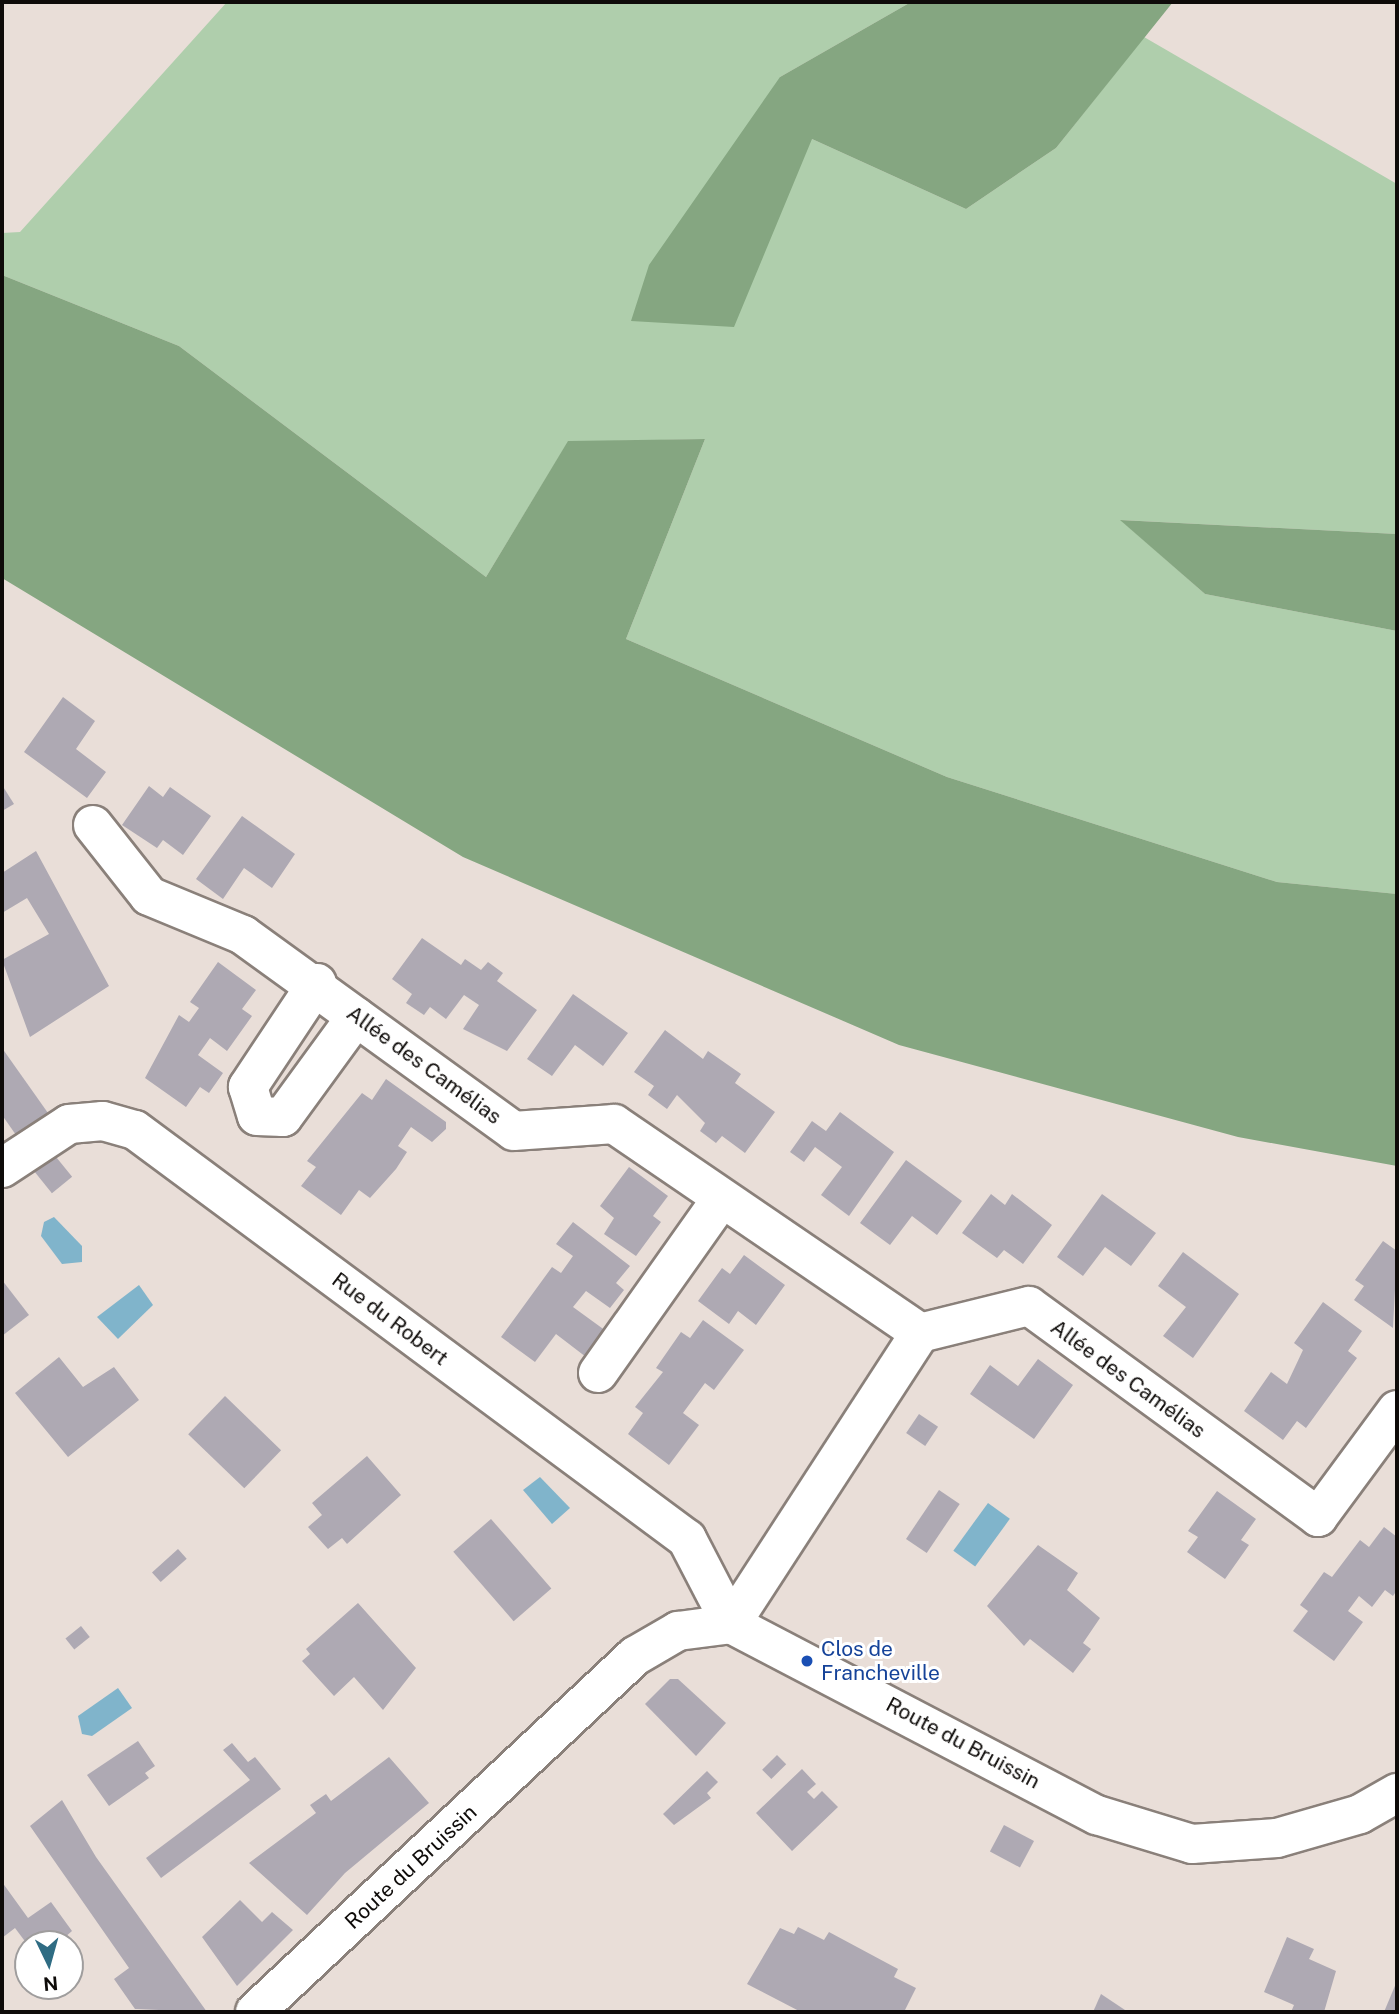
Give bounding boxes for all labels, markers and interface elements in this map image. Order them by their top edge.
street label: Allée des Camélias [342,1000,506,1130]
street label: Rue du Robert [327,1267,453,1371]
street label: Allée des Camélias [1046,1314,1210,1444]
place label: Clos de Francheville [821,1636,940,1686]
marker: Clos de Francheville [799,1653,815,1669]
street label: Route du Bruissin [882,1692,1044,1794]
street label: Route du Bruissin [340,1799,482,1935]
north arrow [14,1930,84,2000]
text: N [42,1972,59,1996]

